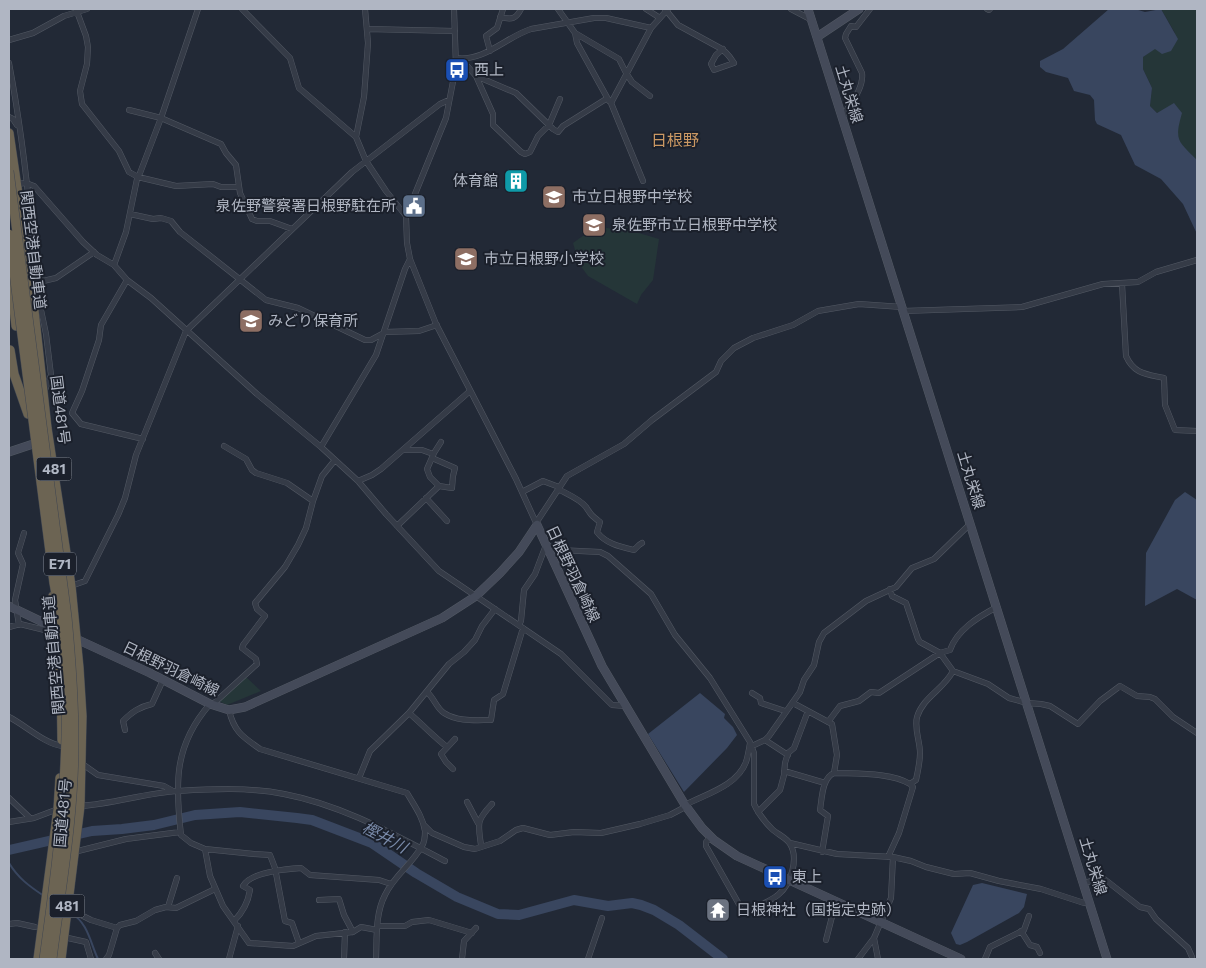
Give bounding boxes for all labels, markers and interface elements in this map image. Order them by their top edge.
bus stop icon: 西上 [444,57,470,83]
place label: 西上 [474,60,504,78]
street label: 土丸栄線 [833,62,867,125]
district label: 日根野 [651,130,699,149]
building icon: 体育館 [503,168,529,194]
place label: 体育館 [453,171,498,189]
school or university icon: 市立日根野中学校 [541,184,567,210]
place label: 市立日根野中学校 [572,187,692,205]
street label: 関西空港自動車道 [18,189,50,311]
public building icon: 泉佐野警察署日根野駐在所 [401,193,427,219]
place label: 泉佐野警察署日根野駐在所 [216,196,396,214]
school or university icon: 泉佐野市立日根野中学校 [581,212,607,238]
place label: 泉佐野市立日根野中学校 [612,215,777,233]
school or university icon: 市立日根野小学校 [453,246,479,272]
place label: 市立日根野小学校 [484,249,604,267]
school or university icon: みどり保育所 [238,308,264,334]
place label: みどり保育所 [268,311,358,329]
street label: 国道481号 [48,374,74,445]
street label: 土丸栄線 [955,448,989,511]
road number: 481 [36,458,72,480]
street label: 日根野羽倉崎線 [544,522,604,625]
road number: E71 [44,552,76,576]
street label: 関西空港自動車道 [39,595,67,716]
street label: 日根野羽倉崎線 [120,637,223,699]
street label: 国道481号 [50,777,74,848]
water label: 樫井川 [360,817,413,857]
street label: 土丸栄線 [1077,834,1111,897]
bus stop icon: 東上 [762,864,788,890]
place label: 東上 [792,867,822,885]
road number: 481 [50,894,84,918]
temple icon: 日根神社（国指定史跡） [705,897,731,923]
place label: 日根神社（国指定史跡） [736,900,901,918]

